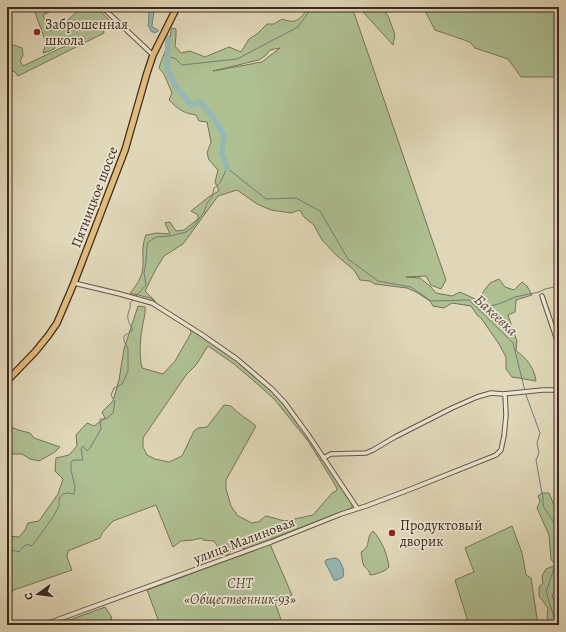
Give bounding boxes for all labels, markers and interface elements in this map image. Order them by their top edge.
place label: Заброшенная школа [45,15,128,50]
marker: Заброшенная школа [32,27,42,37]
street label: Пятницкое шоссе [66,144,122,250]
water label: Бакеевка [470,290,522,340]
street label: улица Малиновая [190,512,298,569]
place label: Продуктовый дворик [399,516,482,551]
marker: Продуктовый дворик [387,528,397,538]
north arrow [18,574,58,614]
park label: СНТ «Общественник-93» [184,574,296,609]
text: С [21,591,37,601]

